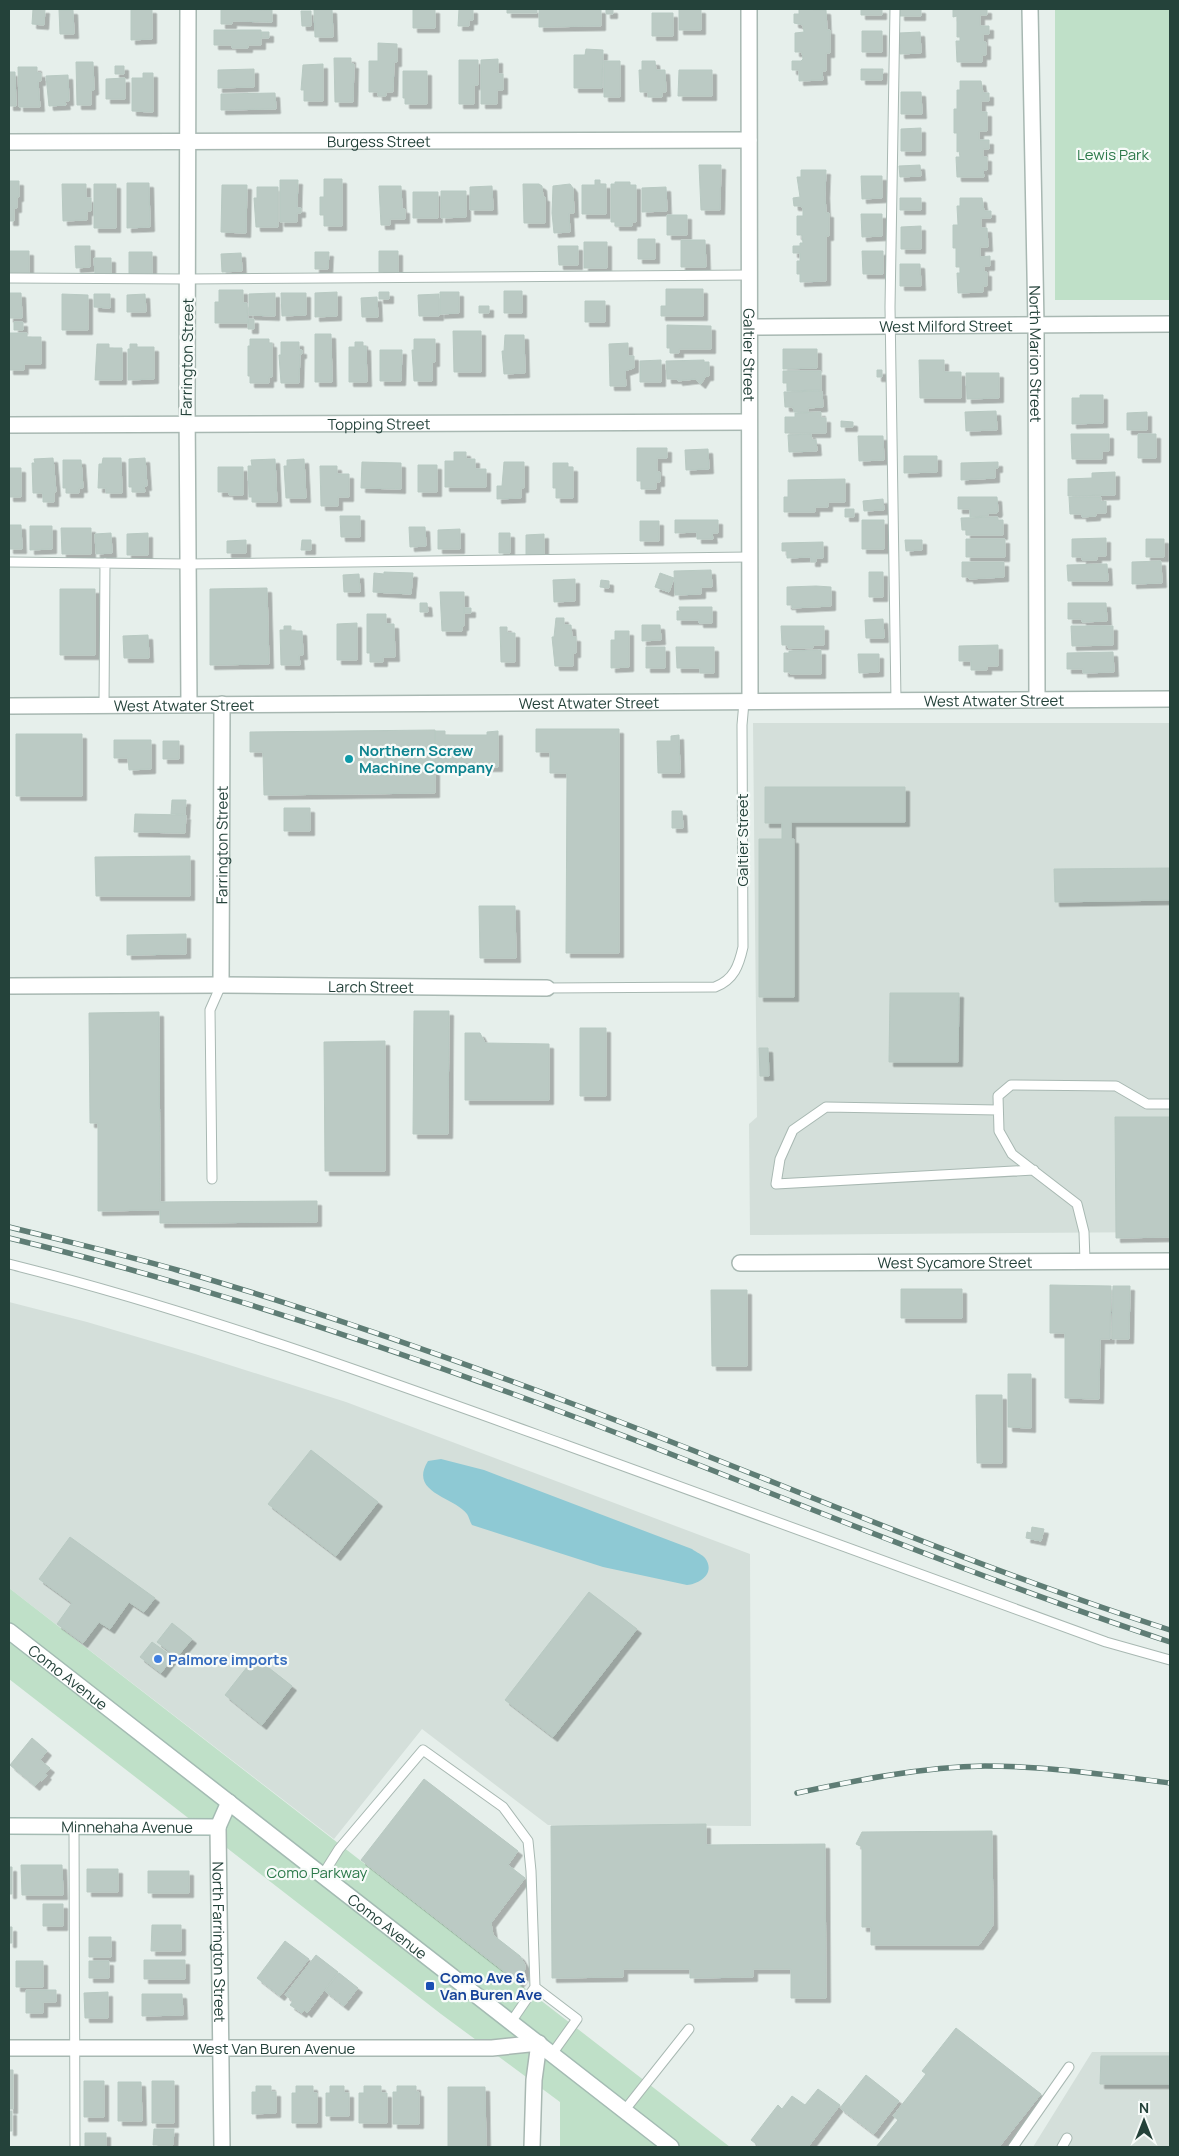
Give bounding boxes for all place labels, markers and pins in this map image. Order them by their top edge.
place label: Northern Screw Machine Company [359,740,494,778]
marker: Northern Screw Machine Company [343,753,355,765]
place label: Palmore imports [168,1649,288,1670]
marker: Palmore imports [152,1653,164,1665]
place label: Como Ave & Van Buren Ave [440,1967,542,2005]
marker: Como Ave & Van Buren Ave [424,1980,436,1992]

